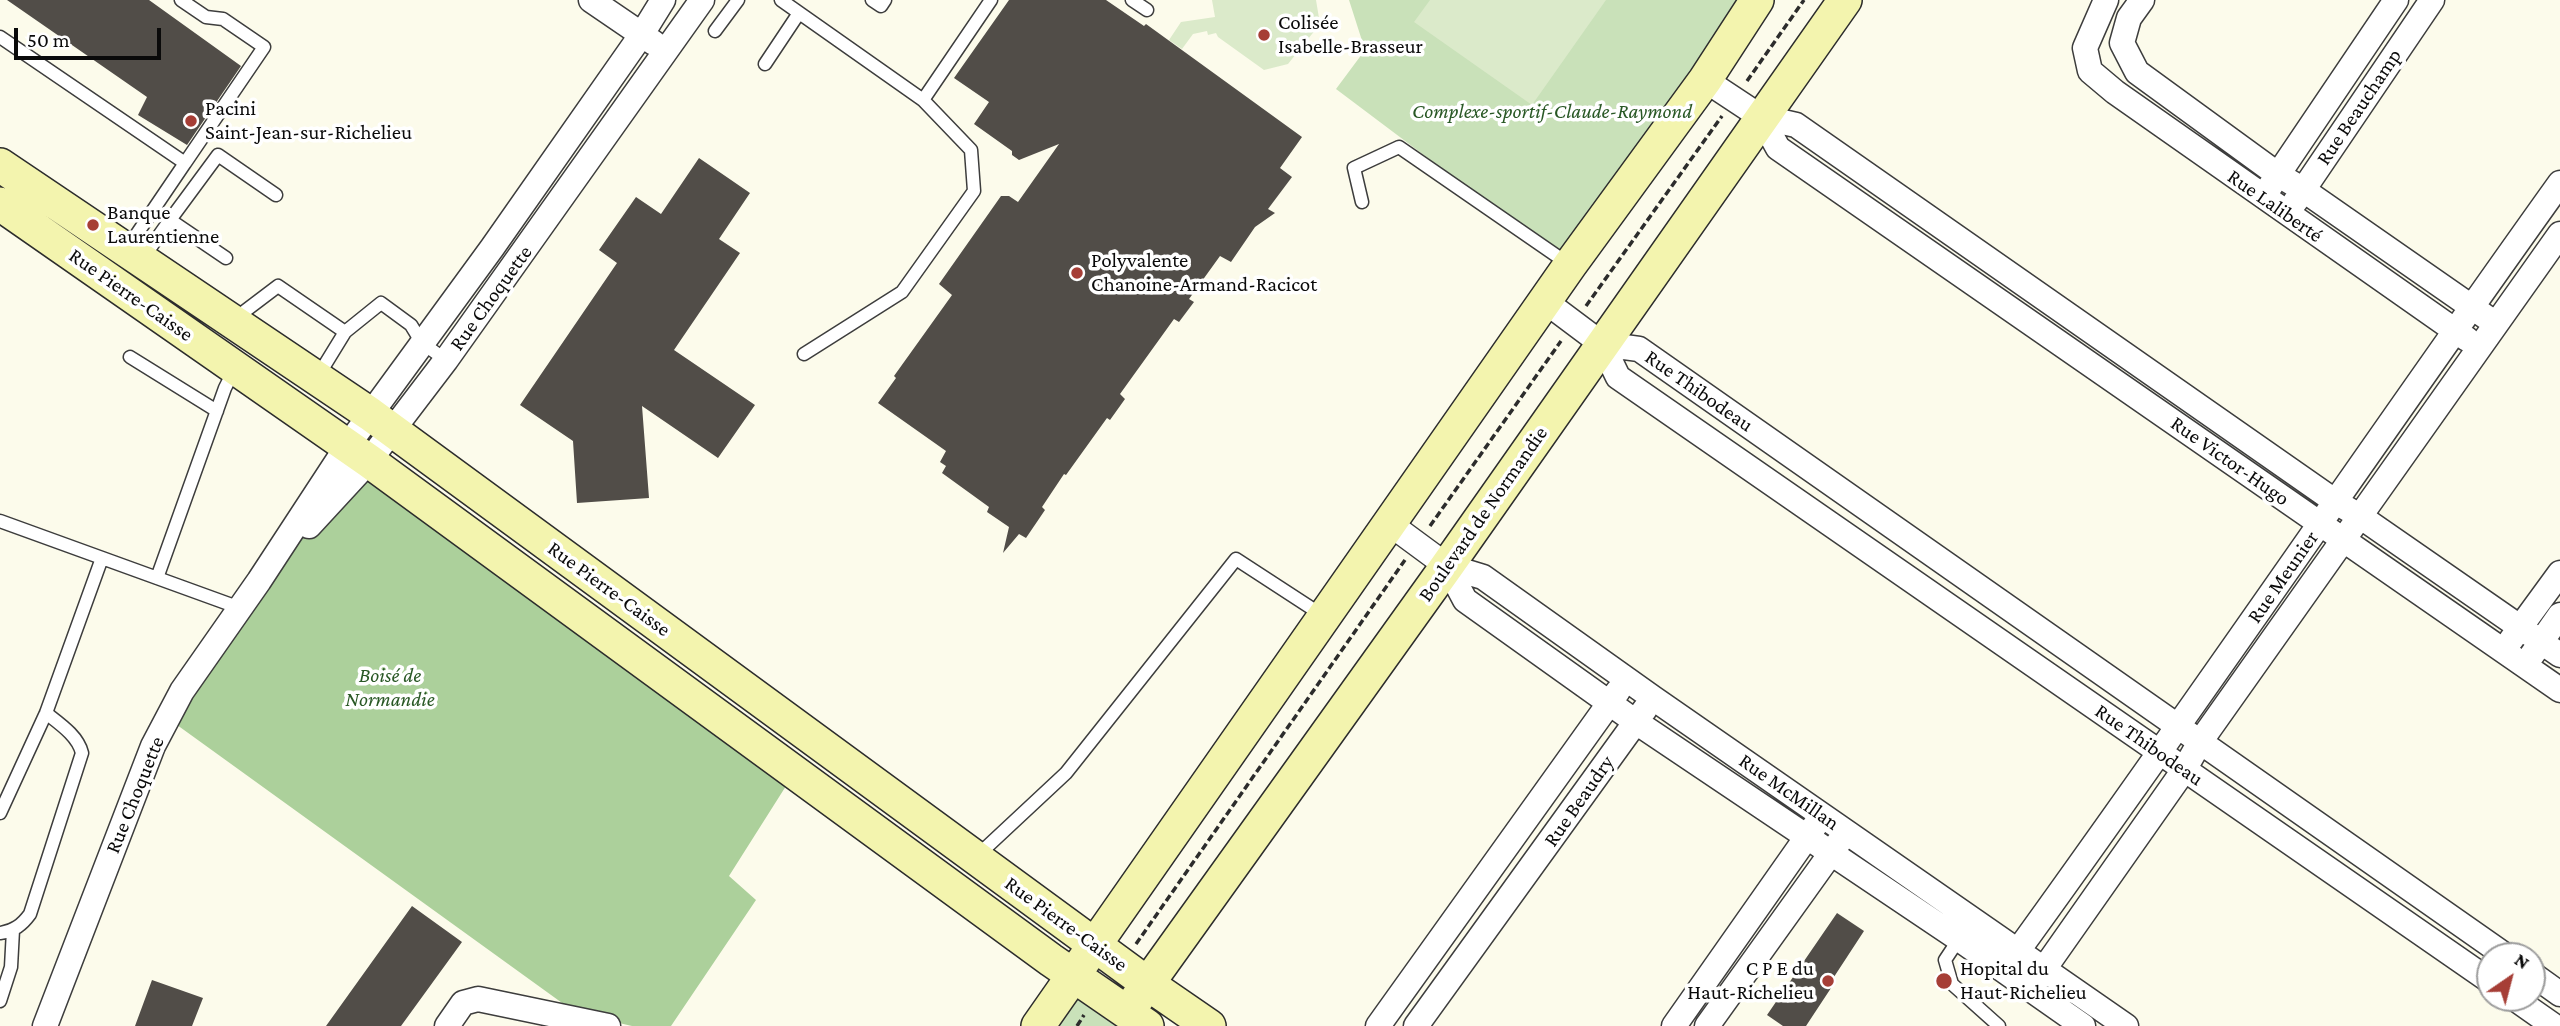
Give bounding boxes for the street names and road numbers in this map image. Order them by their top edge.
street label: Rue Beauchamp [2311,44,2407,170]
street label: Rue Laliberté [2223,164,2327,248]
street label: Rue Choquette [444,240,538,356]
street label: Rue Pierre-Caisse [64,243,198,347]
street label: Rue Thibodeau [1640,344,1758,438]
street label: Rue Victor-Hugo [2166,411,2294,511]
street label: Boulevard de Normandie [1413,421,1553,607]
street label: Rue Meunier [2242,526,2324,628]
street label: Rue Pierre-Caisse [543,536,675,642]
street label: Rue Thibodeau [2090,698,2208,792]
street label: Rue Choquette [100,733,170,857]
street label: Rue McMillan [1734,748,1844,836]
street label: Rue Beaudry [1538,751,1620,851]
street label: Rue Pierre-Caisse [1000,871,1132,977]

